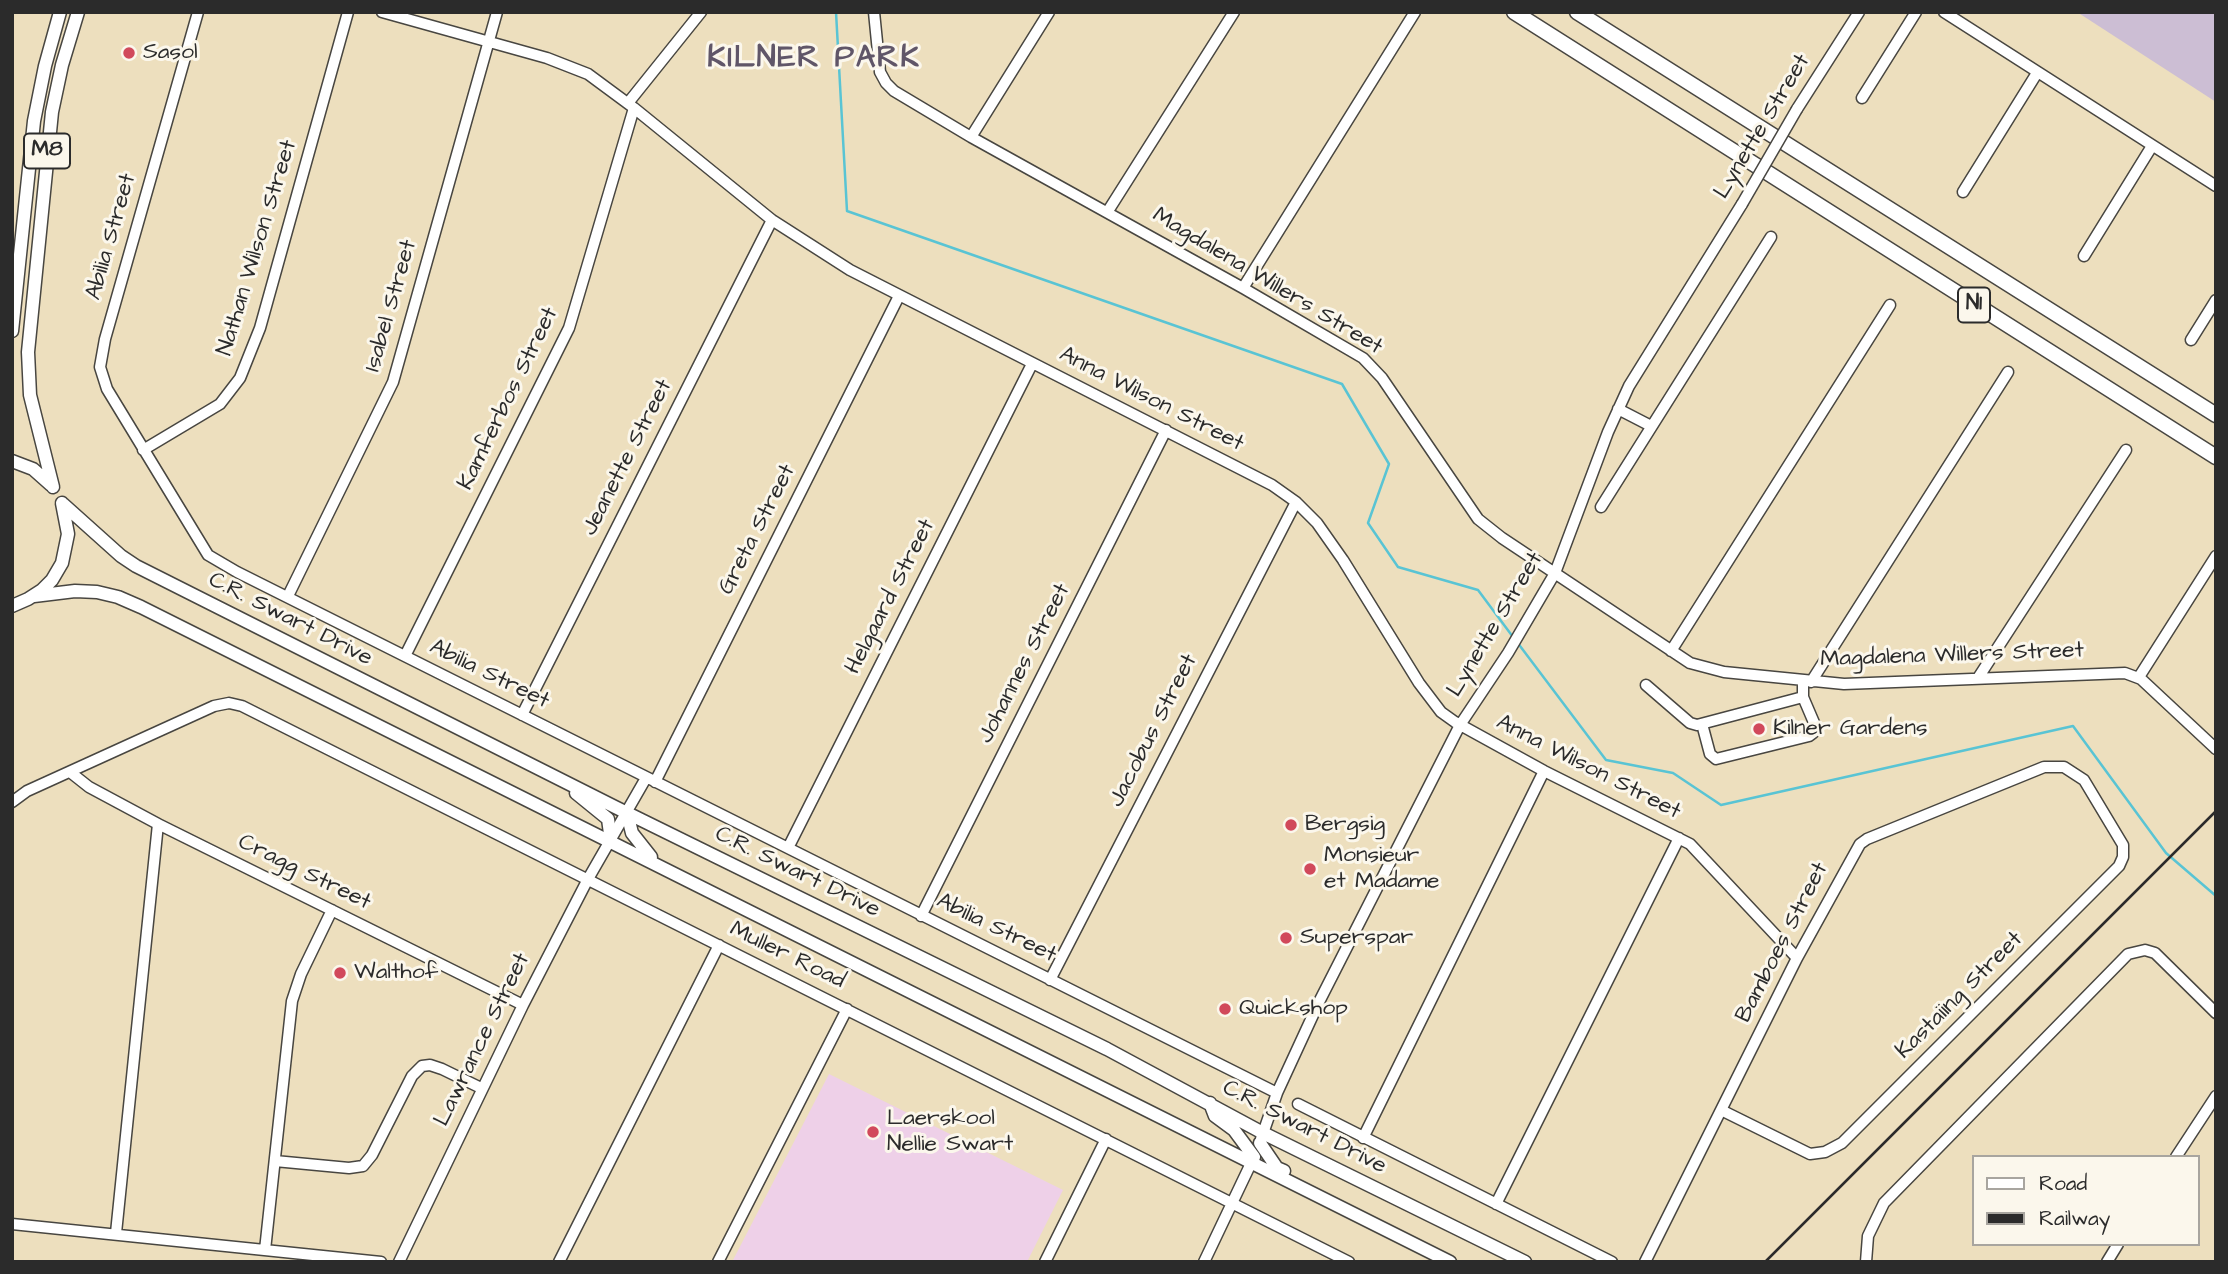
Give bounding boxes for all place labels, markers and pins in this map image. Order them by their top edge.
place label: Sasol [143,39,198,67]
marker: Sasol [121,45,137,61]
place label: Kilner Gardens [1773,715,1927,743]
marker: Kilner Gardens [1751,721,1767,737]
place label: Bergsig [1305,811,1385,839]
marker: Bergsig [1283,817,1299,833]
place label: Monsieur et Madame [1324,842,1440,896]
marker: Monsieur et Madame [1302,861,1318,877]
place label: Superspar [1300,924,1413,952]
marker: Superspar [1278,930,1294,946]
place label: Walthof [354,959,438,987]
marker: Walthof [332,965,348,981]
place label: Quickshop [1239,995,1348,1023]
marker: Quickshop [1217,1001,1233,1017]
place label: Laerskool Nellie Swart [887,1105,1013,1159]
marker: Laerskool Nellie Swart [865,1124,881,1140]

